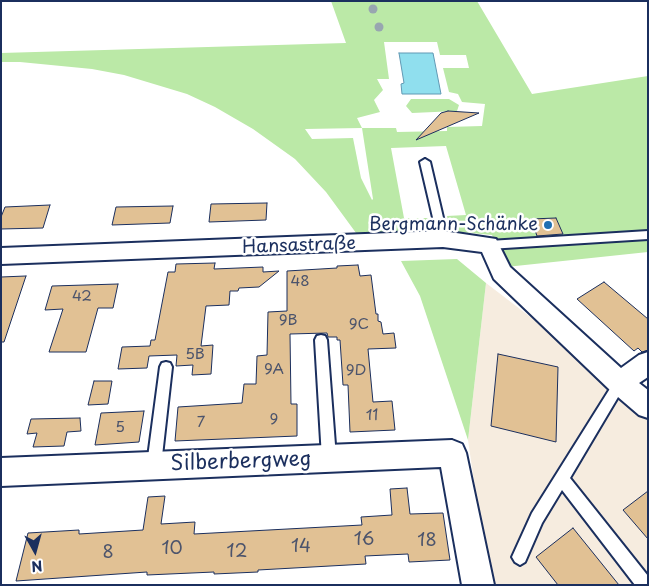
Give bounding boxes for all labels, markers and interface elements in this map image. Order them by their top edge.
place label: Bergmann-Schänke [369,214,538,236]
marker: Bergmann-Schänke [542,219,554,231]
street label: Hansastraße [242,233,356,259]
house number: 48 [290,273,310,291]
house number: 42 [72,288,92,306]
house number: 9B [279,312,297,330]
house number: 9C [349,316,369,334]
house number: 5B [185,346,205,364]
house number: 9A [264,361,284,379]
house number: 9D [346,362,366,380]
house number: 11 [366,407,378,425]
house number: 9 [270,411,278,429]
house number: 7 [197,414,205,432]
house number: 5 [115,419,125,437]
street label: Silberbergweg [170,447,312,477]
north arrow [10,526,60,576]
house number: 16 [354,529,374,551]
house number: 18 [417,530,437,552]
house number: 14 [291,536,311,558]
house number: 10 [161,538,183,560]
house number: 12 [227,541,247,563]
house number: 8 [102,542,114,564]
text: N [30,555,44,577]

